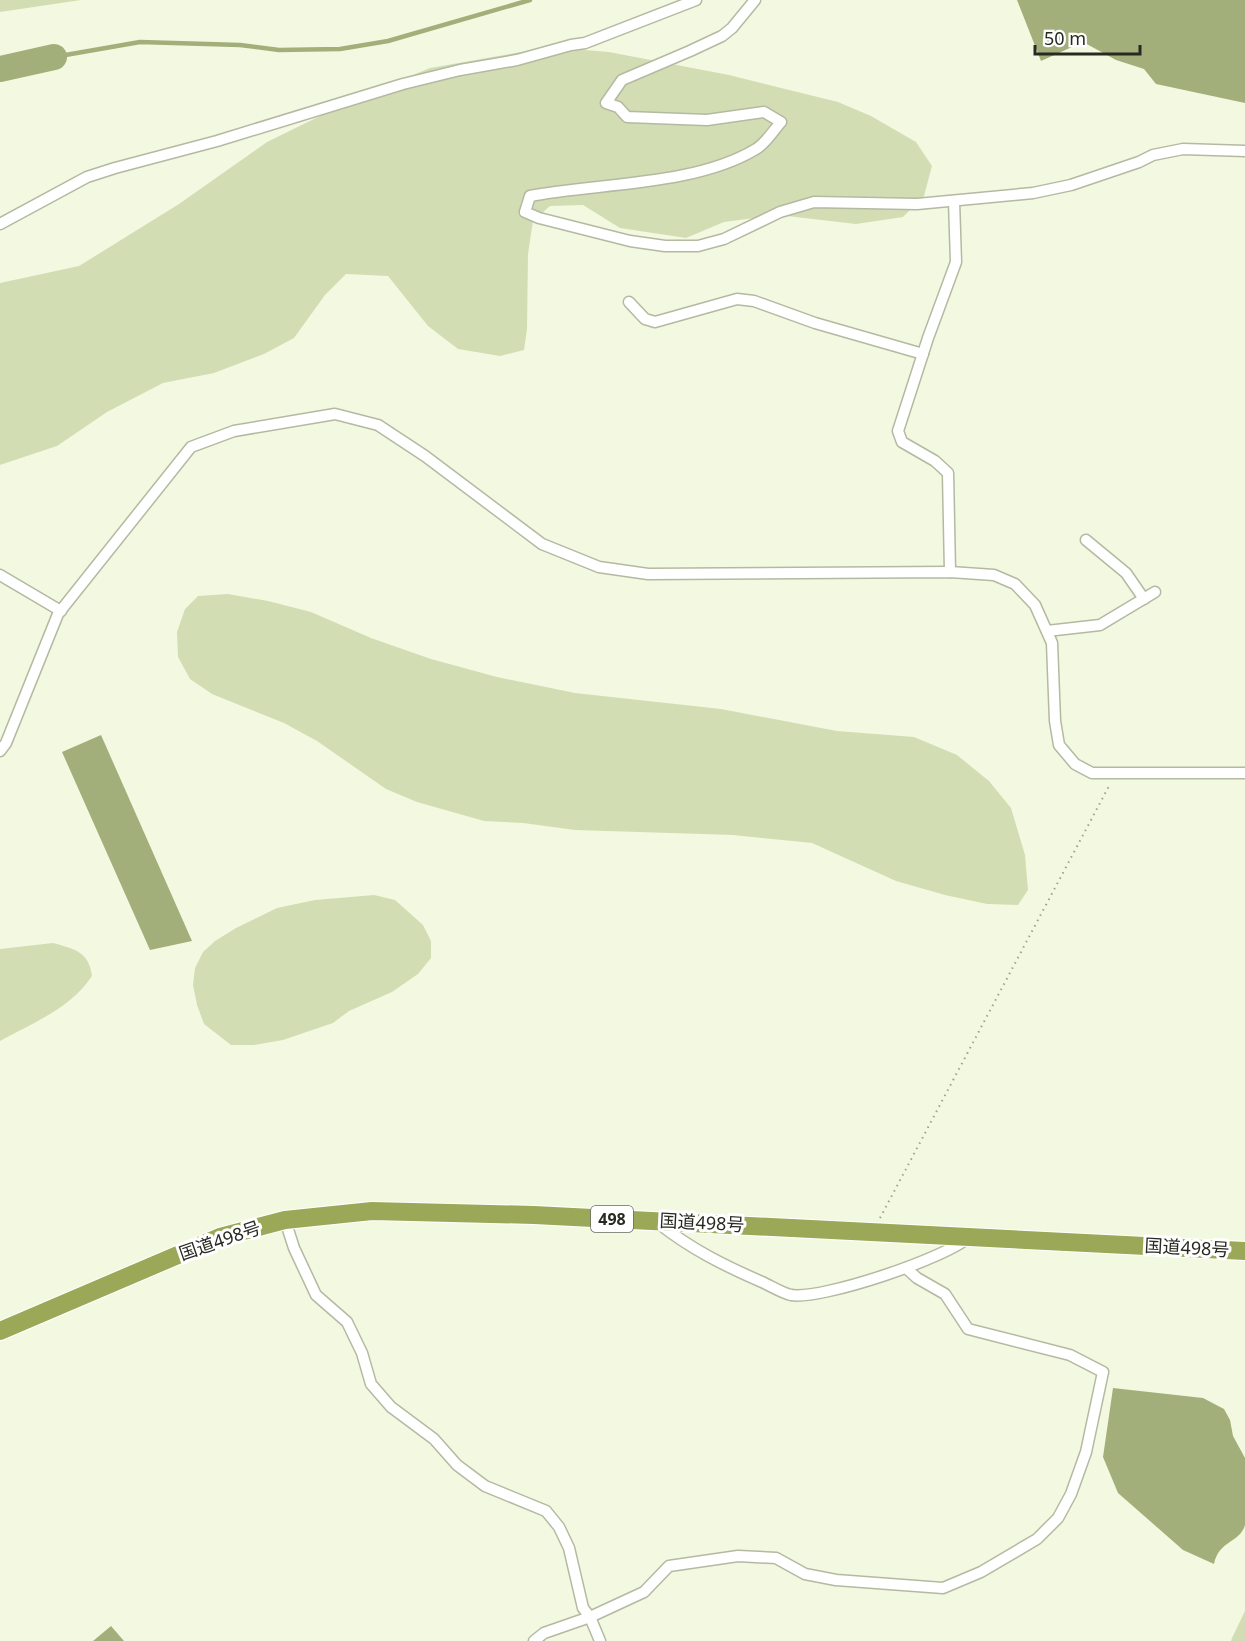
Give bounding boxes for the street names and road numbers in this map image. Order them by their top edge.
road number: 498 [591,1206,633,1232]
street label: 国道498号 [659,1208,745,1236]
street label: 国道498号 [176,1215,264,1265]
street label: 国道498号 [1144,1233,1230,1261]

